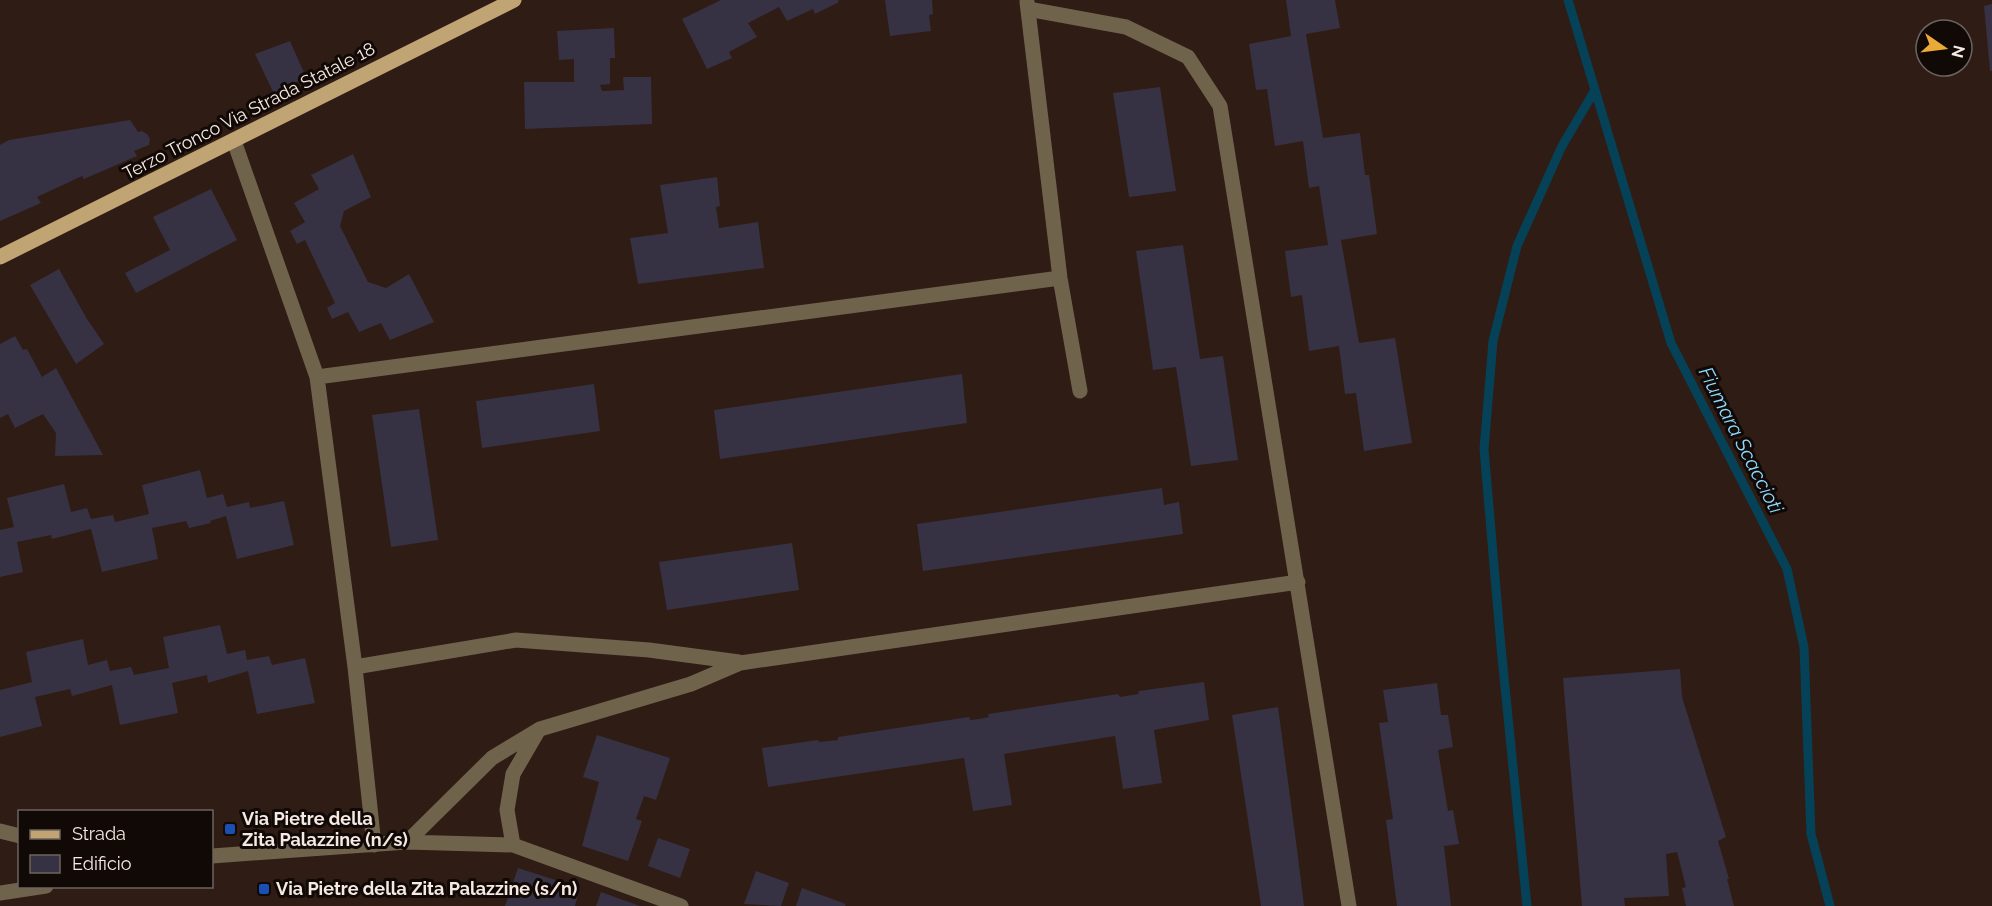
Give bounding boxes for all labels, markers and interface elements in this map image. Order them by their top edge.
north arrow [1914,18,1974,78]
street label: Terzo Tronco Via Strada Statale 18 [119,38,378,184]
text: N [1947,43,1969,60]
water label: Fiumara Scaccioti [1694,363,1789,518]
place label: Via Pietre della Zita Palazzine (n/s) [242,808,408,850]
legend [18,810,213,888]
marker: Via Pietre della Zita Palazzine (n/s) [223,822,237,836]
text: Strada [72,823,126,844]
text: Edificio [72,853,132,874]
place label: Via Pietre della Zita Palazzine (s/n) [276,878,577,899]
marker: Via Pietre della Zita Palazzine (s/n) [257,882,271,896]

